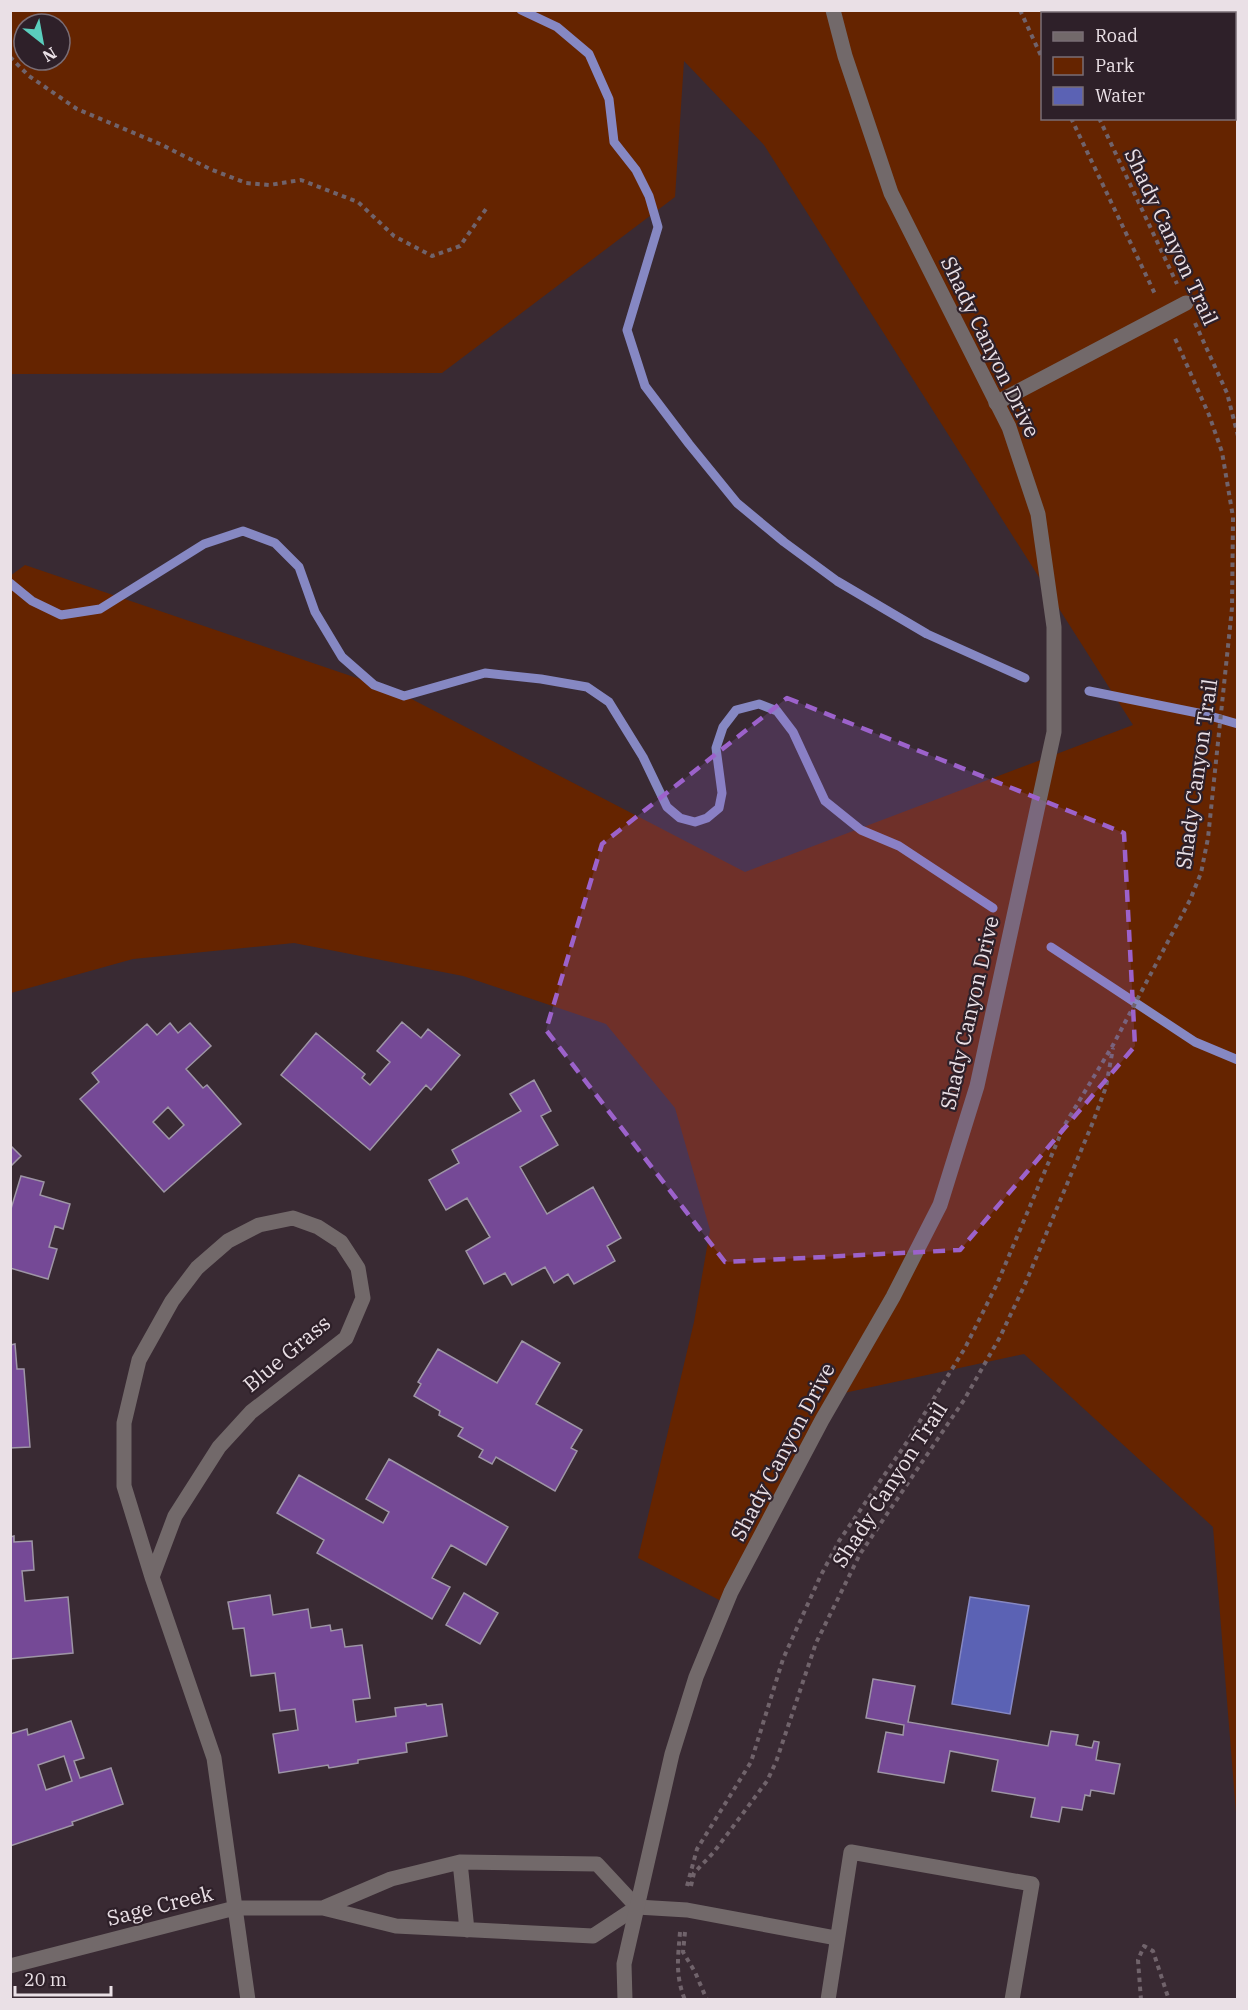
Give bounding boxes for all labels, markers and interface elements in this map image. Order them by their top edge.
north arrow [12,12,72,72]
legend [1041,12,1236,120]
text: Road [1095,24,1138,47]
text: N [39,43,60,67]
text: Park [1095,54,1135,77]
text: Water [1095,84,1145,107]
street label: Shady Canyon Trail [1119,144,1225,330]
street label: Shady Canyon Drive [935,251,1047,442]
street label: Shady Canyon Trail [1169,677,1223,871]
street label: Shady Canyon Drive [933,913,1005,1112]
street label: Blue Grass [237,1309,336,1398]
street label: Shady Canyon Drive [723,1358,841,1545]
street label: Shady Canyon Trail [825,1396,953,1573]
street label: Sage Creek [104,1878,217,1932]
scale bar [15,1959,111,1997]
text: 20 m [24,1968,67,1991]

